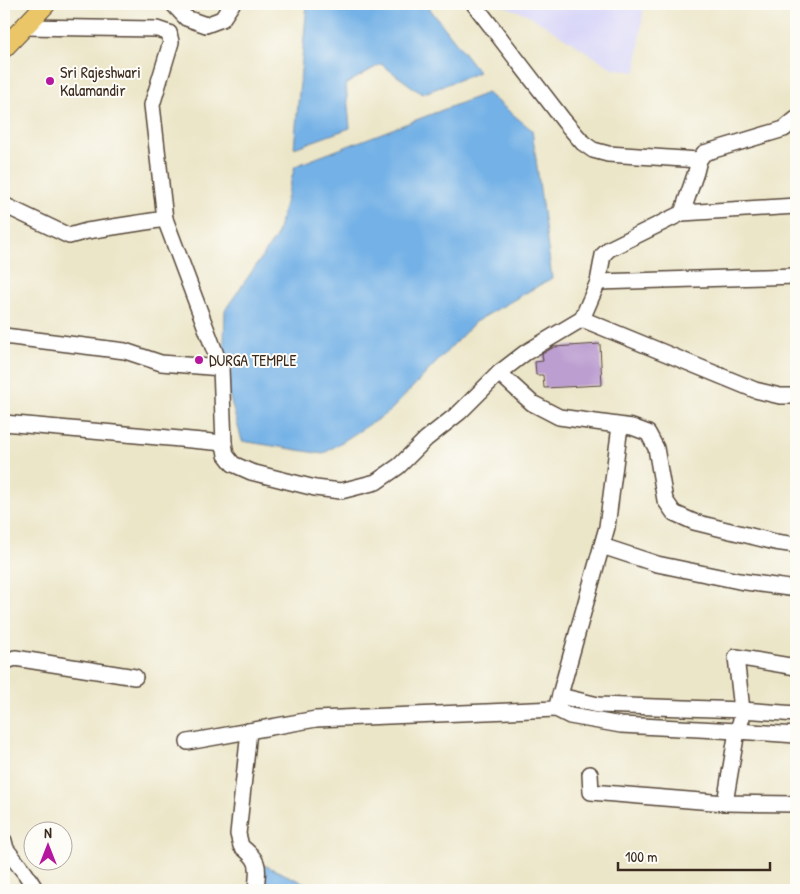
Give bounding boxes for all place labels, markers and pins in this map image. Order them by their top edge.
place label: Sri Rajeshwari Kalamandir [60,61,141,101]
marker: Sri Rajeshwari Kalamandir [44,75,56,87]
place label: DURGA TEMPLE [209,349,297,371]
marker: DURGA TEMPLE [193,354,205,366]

